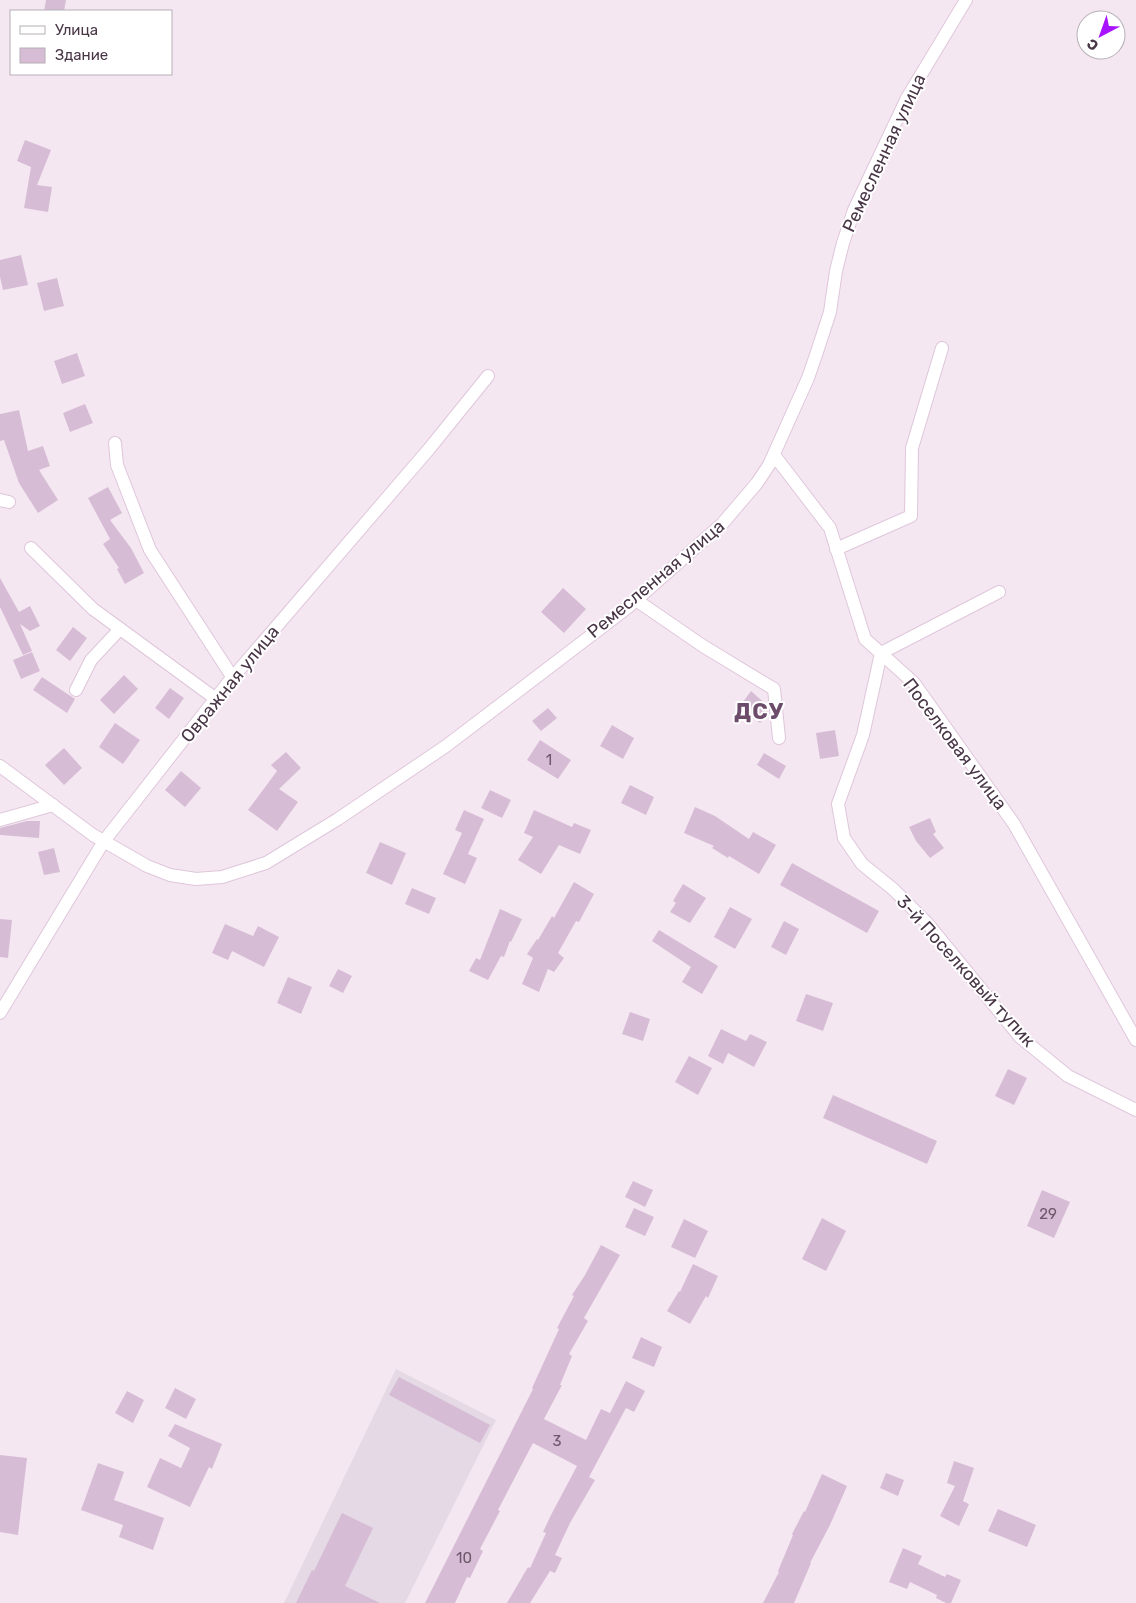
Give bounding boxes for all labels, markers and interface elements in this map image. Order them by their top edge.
legend [10,10,172,75]
north arrow [1076,10,1126,60]
text: Улица [55,21,98,39]
text: С [1083,35,1102,54]
text: Здание [55,46,108,64]
street label: Ремесленная улица [838,70,930,236]
street label: Ремесленная улица [583,515,729,643]
street label: Овражная улица [176,621,284,747]
street label: Поселковая улица [898,674,1012,814]
district label: ДСУ [734,698,784,725]
house number: 1 [546,751,552,769]
street label: 3-й Поселковый тупик [892,891,1040,1052]
house number: 29 [1039,1205,1057,1223]
house number: 3 [552,1432,562,1450]
house number: 10 [456,1549,472,1567]

